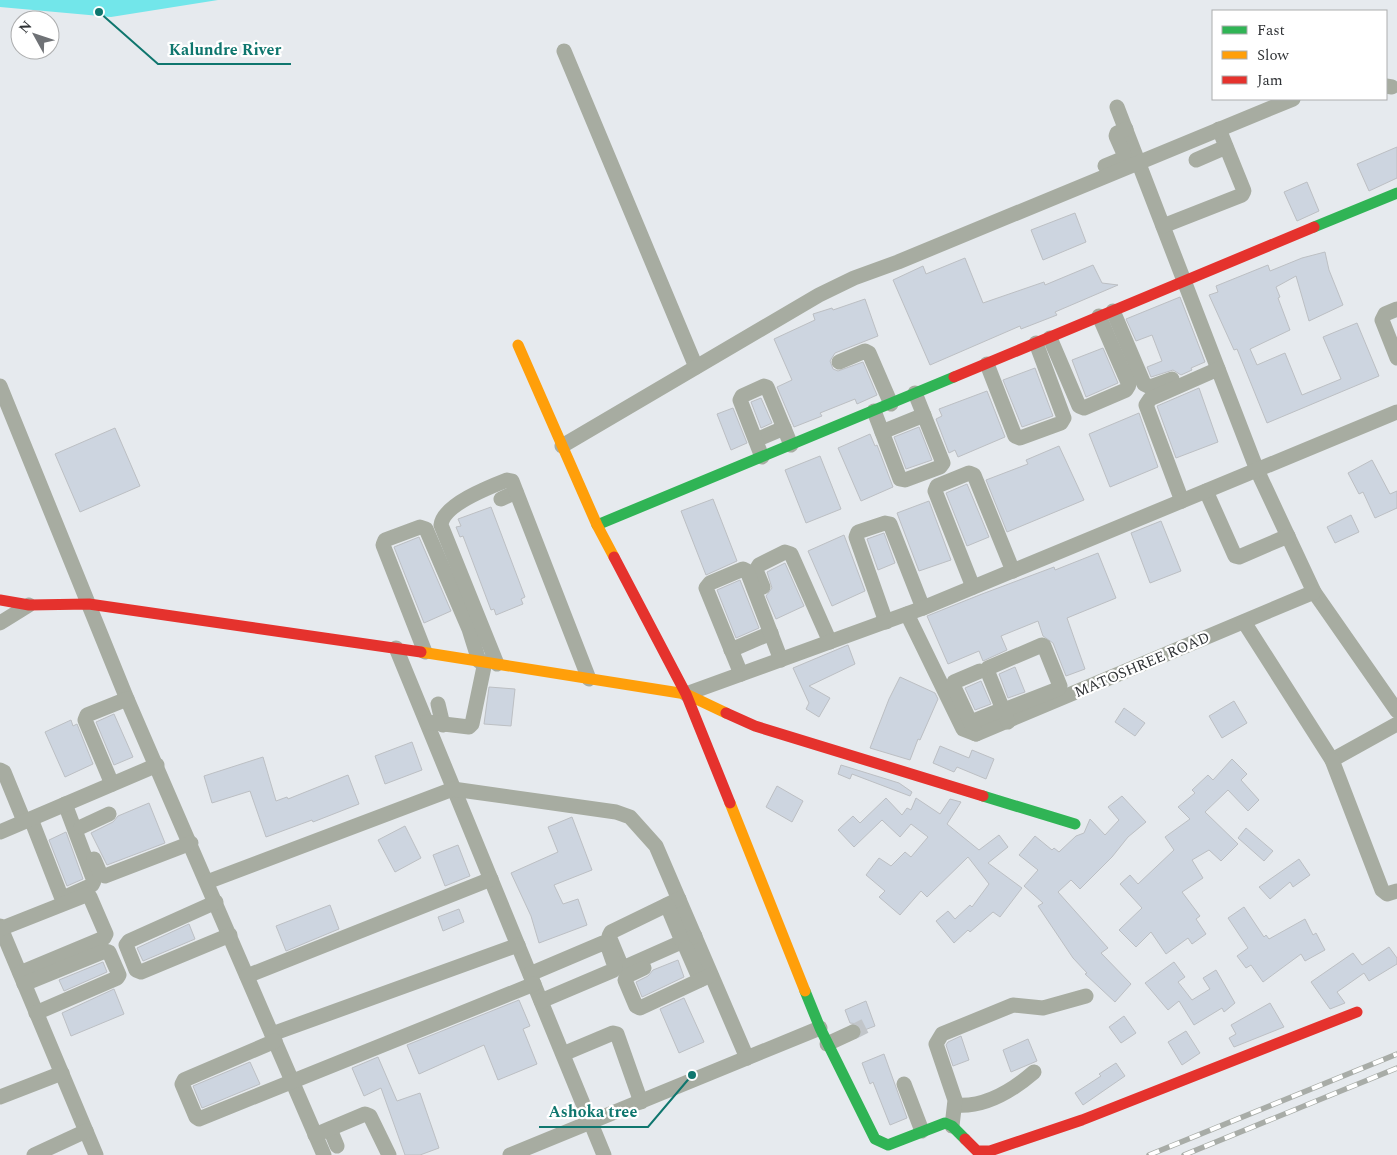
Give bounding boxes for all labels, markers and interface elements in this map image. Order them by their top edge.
north arrow [10,10,60,60]
legend [1212,10,1387,100]
text: N [14,16,37,38]
text: Fast [1257,19,1285,42]
callout: Kalundre River [158,33,291,64]
text: Kalundre River [169,38,281,62]
text: Slow [1257,44,1289,67]
text: Jam [1257,69,1283,92]
street label: MATOSHREE ROAD [1071,626,1213,704]
callout: Ashoka tree [539,1096,648,1127]
text: Ashoka tree [549,1100,637,1124]

